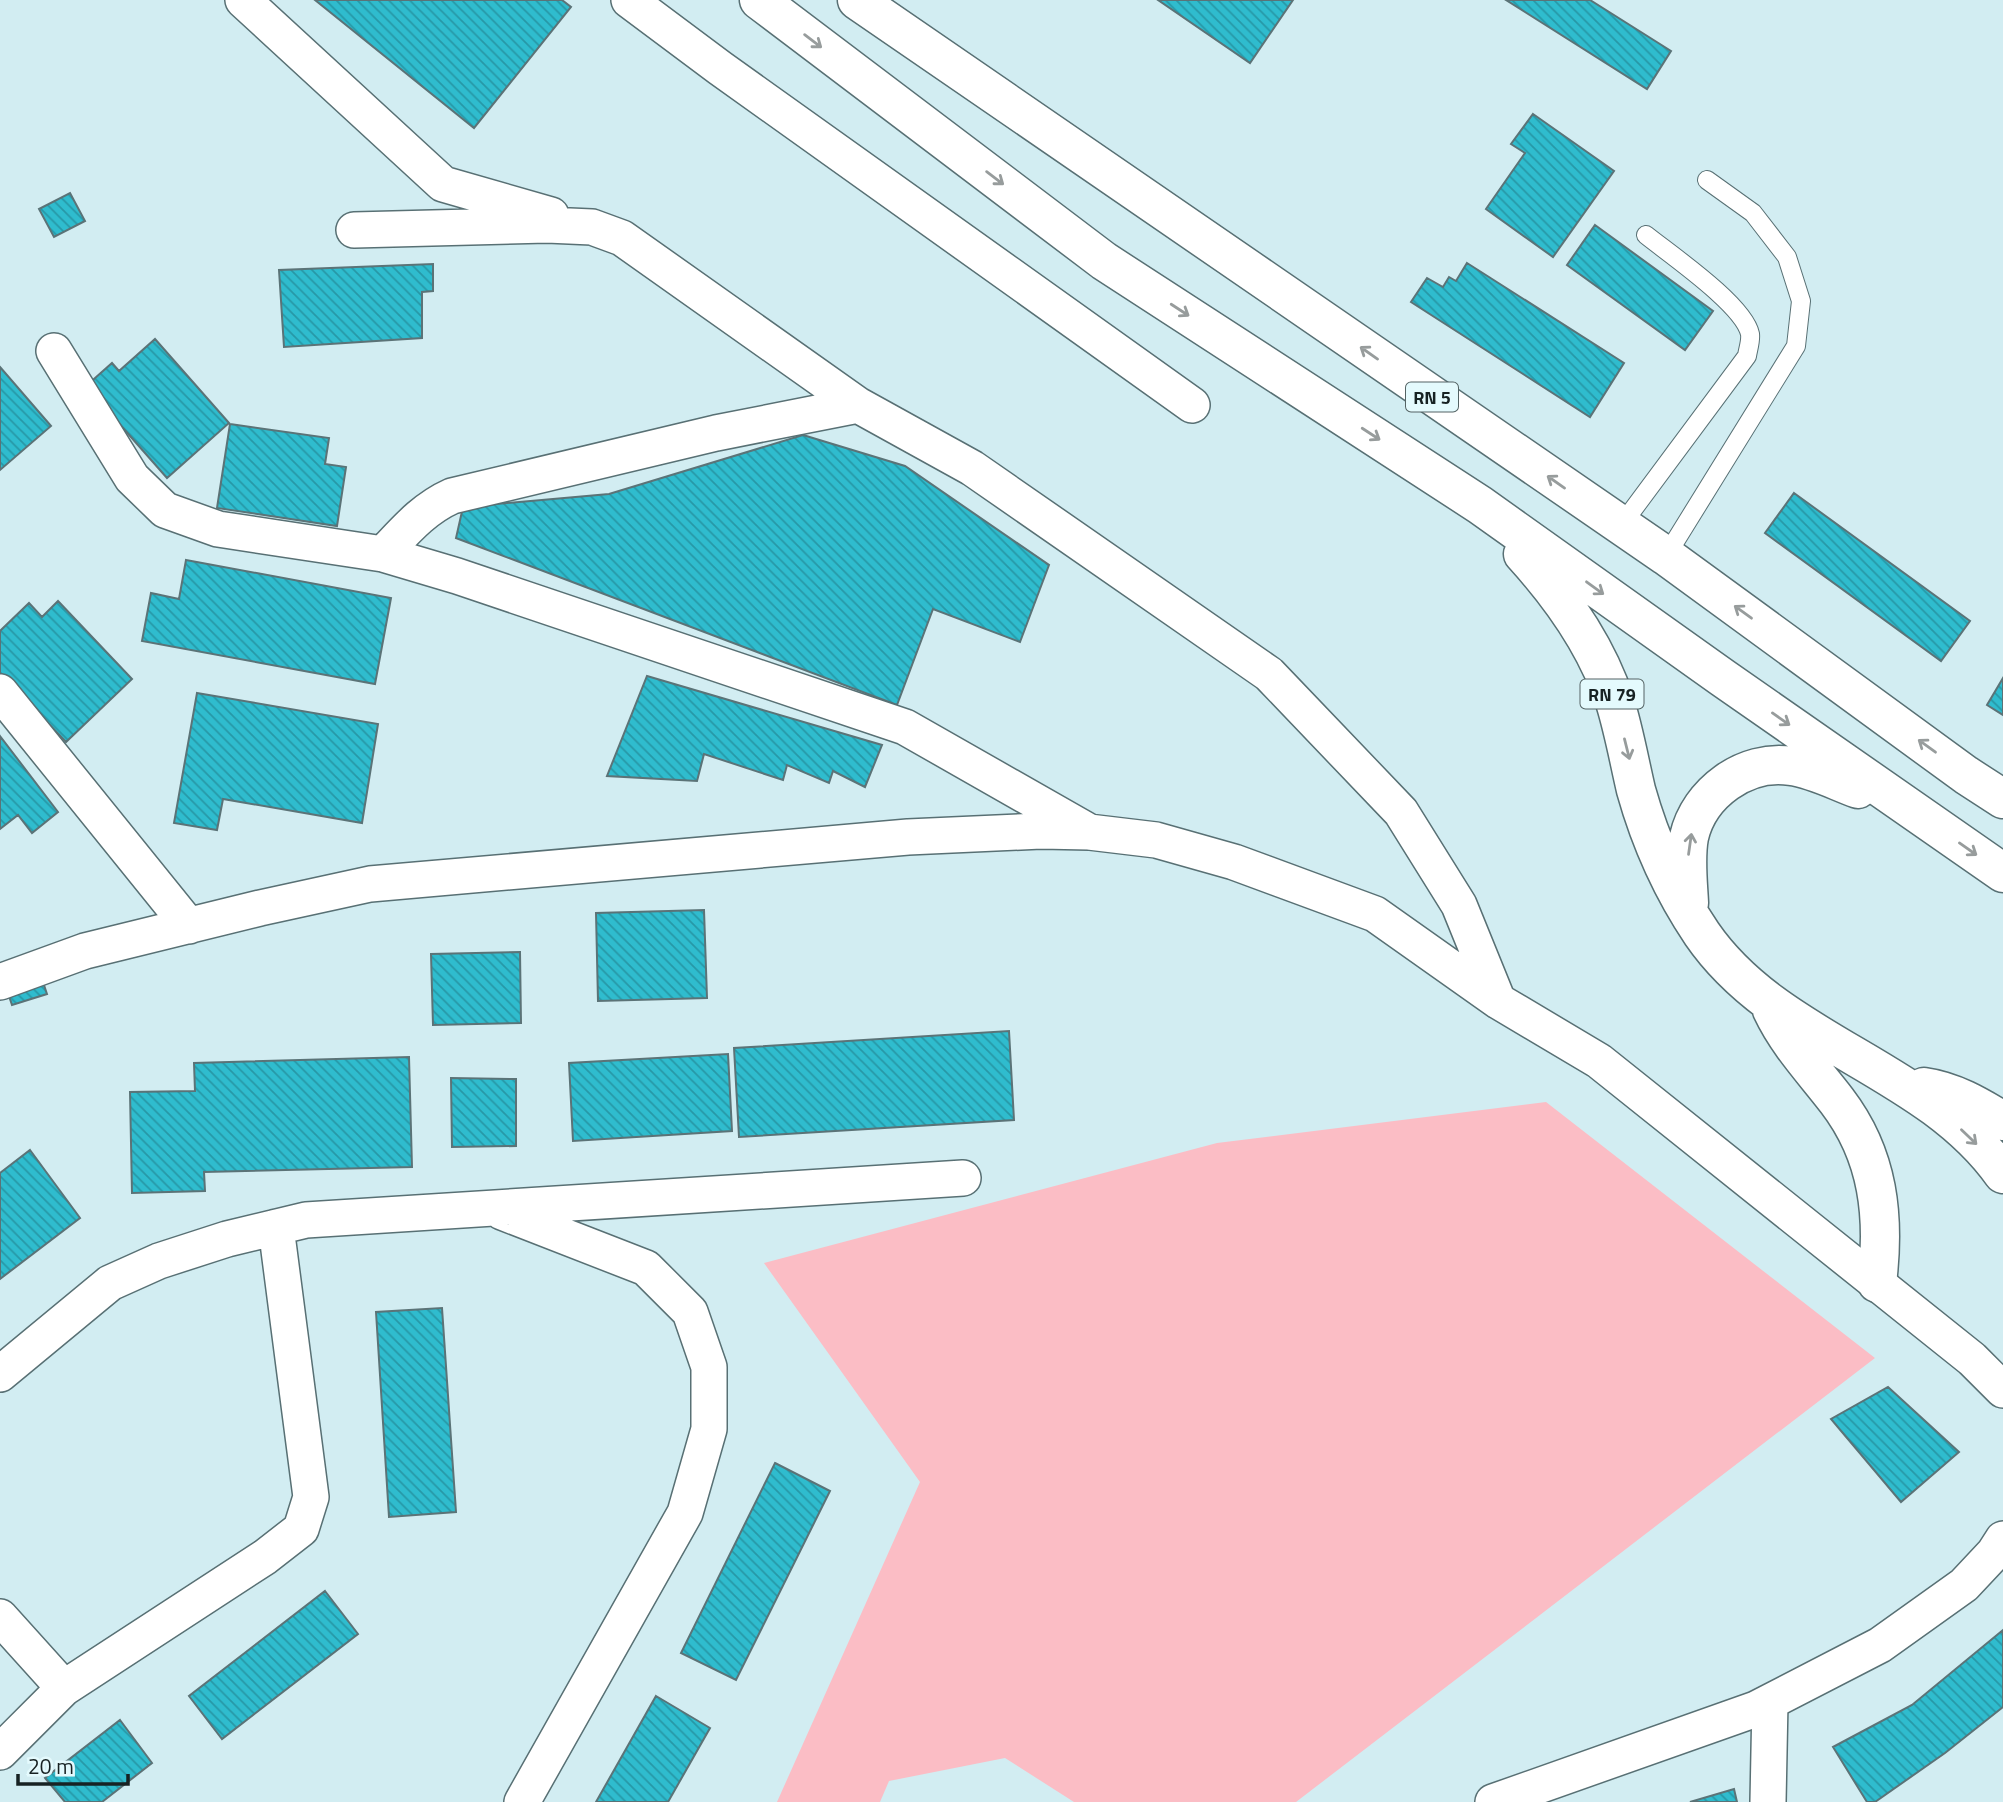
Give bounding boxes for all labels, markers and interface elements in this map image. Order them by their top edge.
one-way arrow [803,34,822,48]
one-way arrow [985,171,1004,185]
one-way arrow [1170,303,1189,317]
one-way arrow [1360,346,1379,360]
road number: RN 5 [1406,382,1458,412]
one-way arrow [1360,427,1380,441]
one-way arrow [1547,475,1566,489]
one-way arrow [1585,581,1604,595]
one-way arrow [1734,605,1753,619]
road number: RN 79 [1580,680,1644,708]
one-way arrow [1771,712,1790,726]
one-way arrow [1621,737,1634,760]
one-way arrow [1918,739,1937,753]
one-way arrow [1684,833,1697,856]
one-way arrow [1958,842,1977,856]
one-way arrow [1960,1128,1977,1145]
scale bar [18,1742,128,1786]
text: 20 m [28,1750,74,1782]

